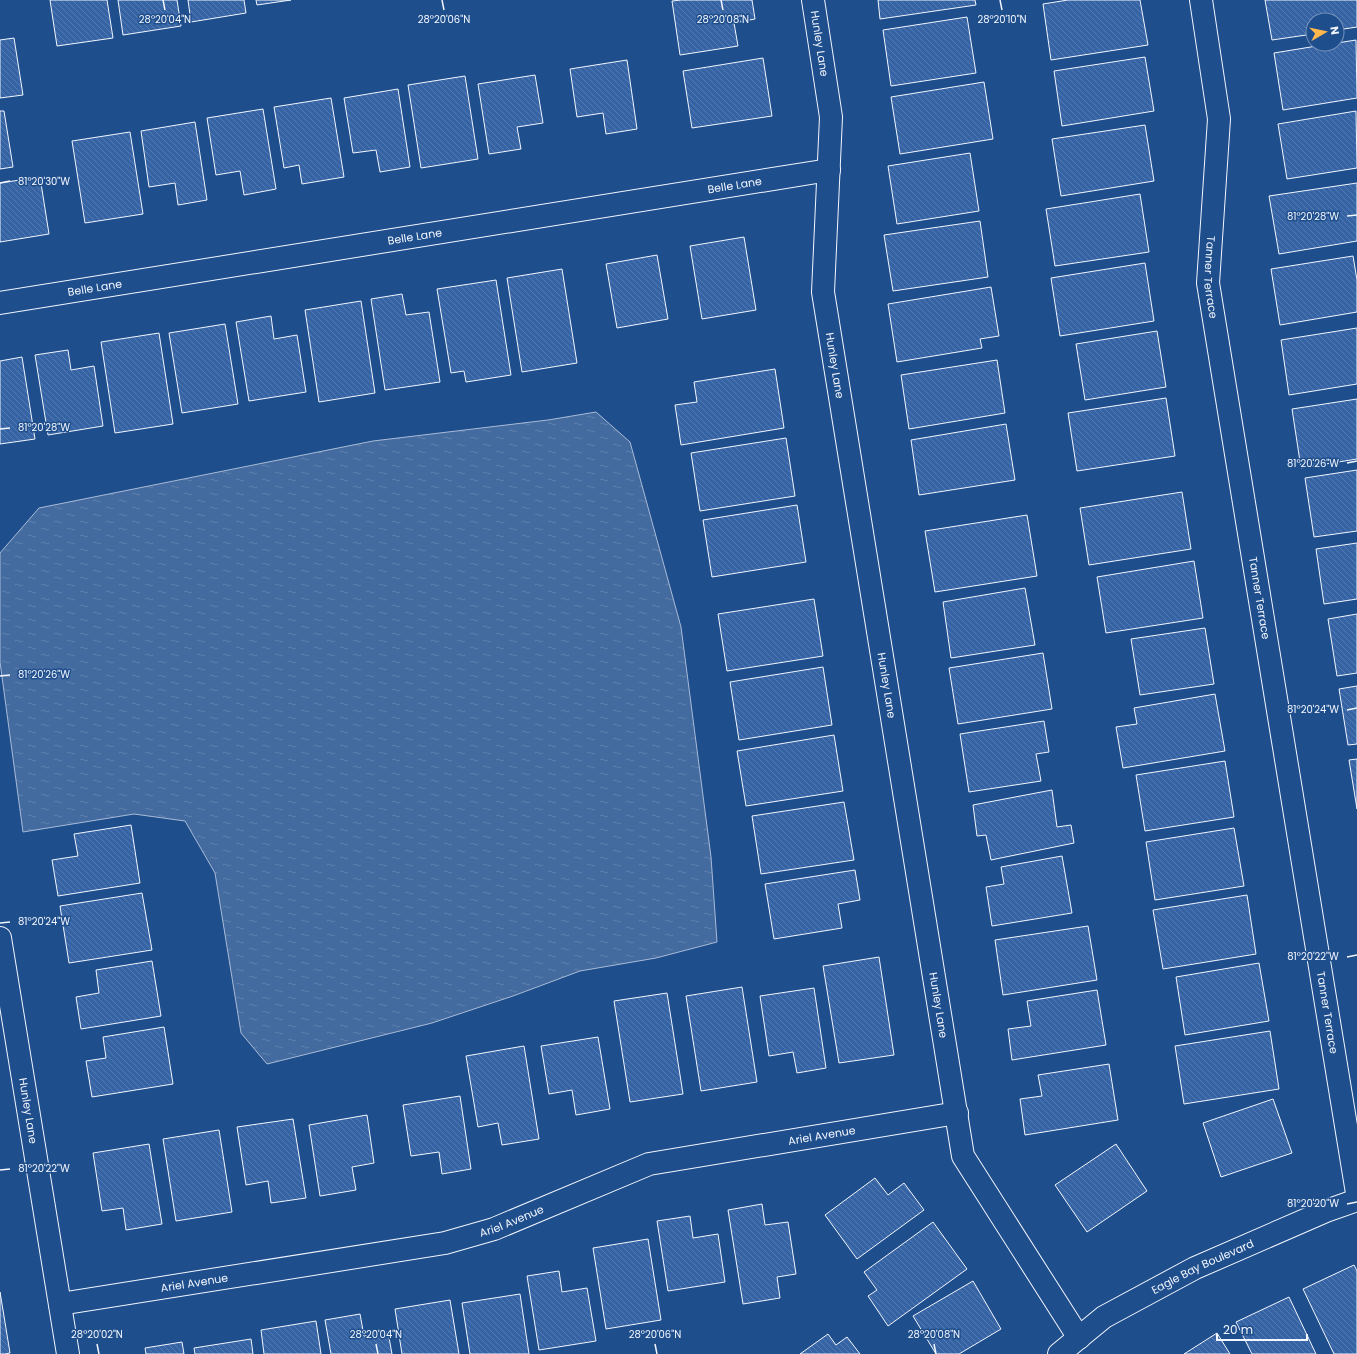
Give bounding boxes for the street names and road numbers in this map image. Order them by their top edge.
street label: Hunley Lane [807,9,833,78]
street label: Belle Lane [706,173,763,197]
street label: Belle Lane [386,224,443,249]
street label: Tanner Terrace [1200,235,1222,320]
street label: Belle Lane [66,276,123,300]
street label: Hunley Lane [822,331,848,400]
street label: Tanner Terrace [1245,556,1274,641]
street label: Hunley Lane [874,651,900,720]
street label: Tanner Terrace [1313,970,1342,1055]
street label: Hunley Lane [925,971,952,1039]
street label: Hunley Lane [15,1077,42,1145]
street label: Ariel Avenue [787,1122,857,1149]
street label: Ariel Avenue [478,1201,546,1241]
street label: Eagle Bay Boulevard [1148,1235,1256,1298]
street label: Ariel Avenue [159,1269,229,1296]

